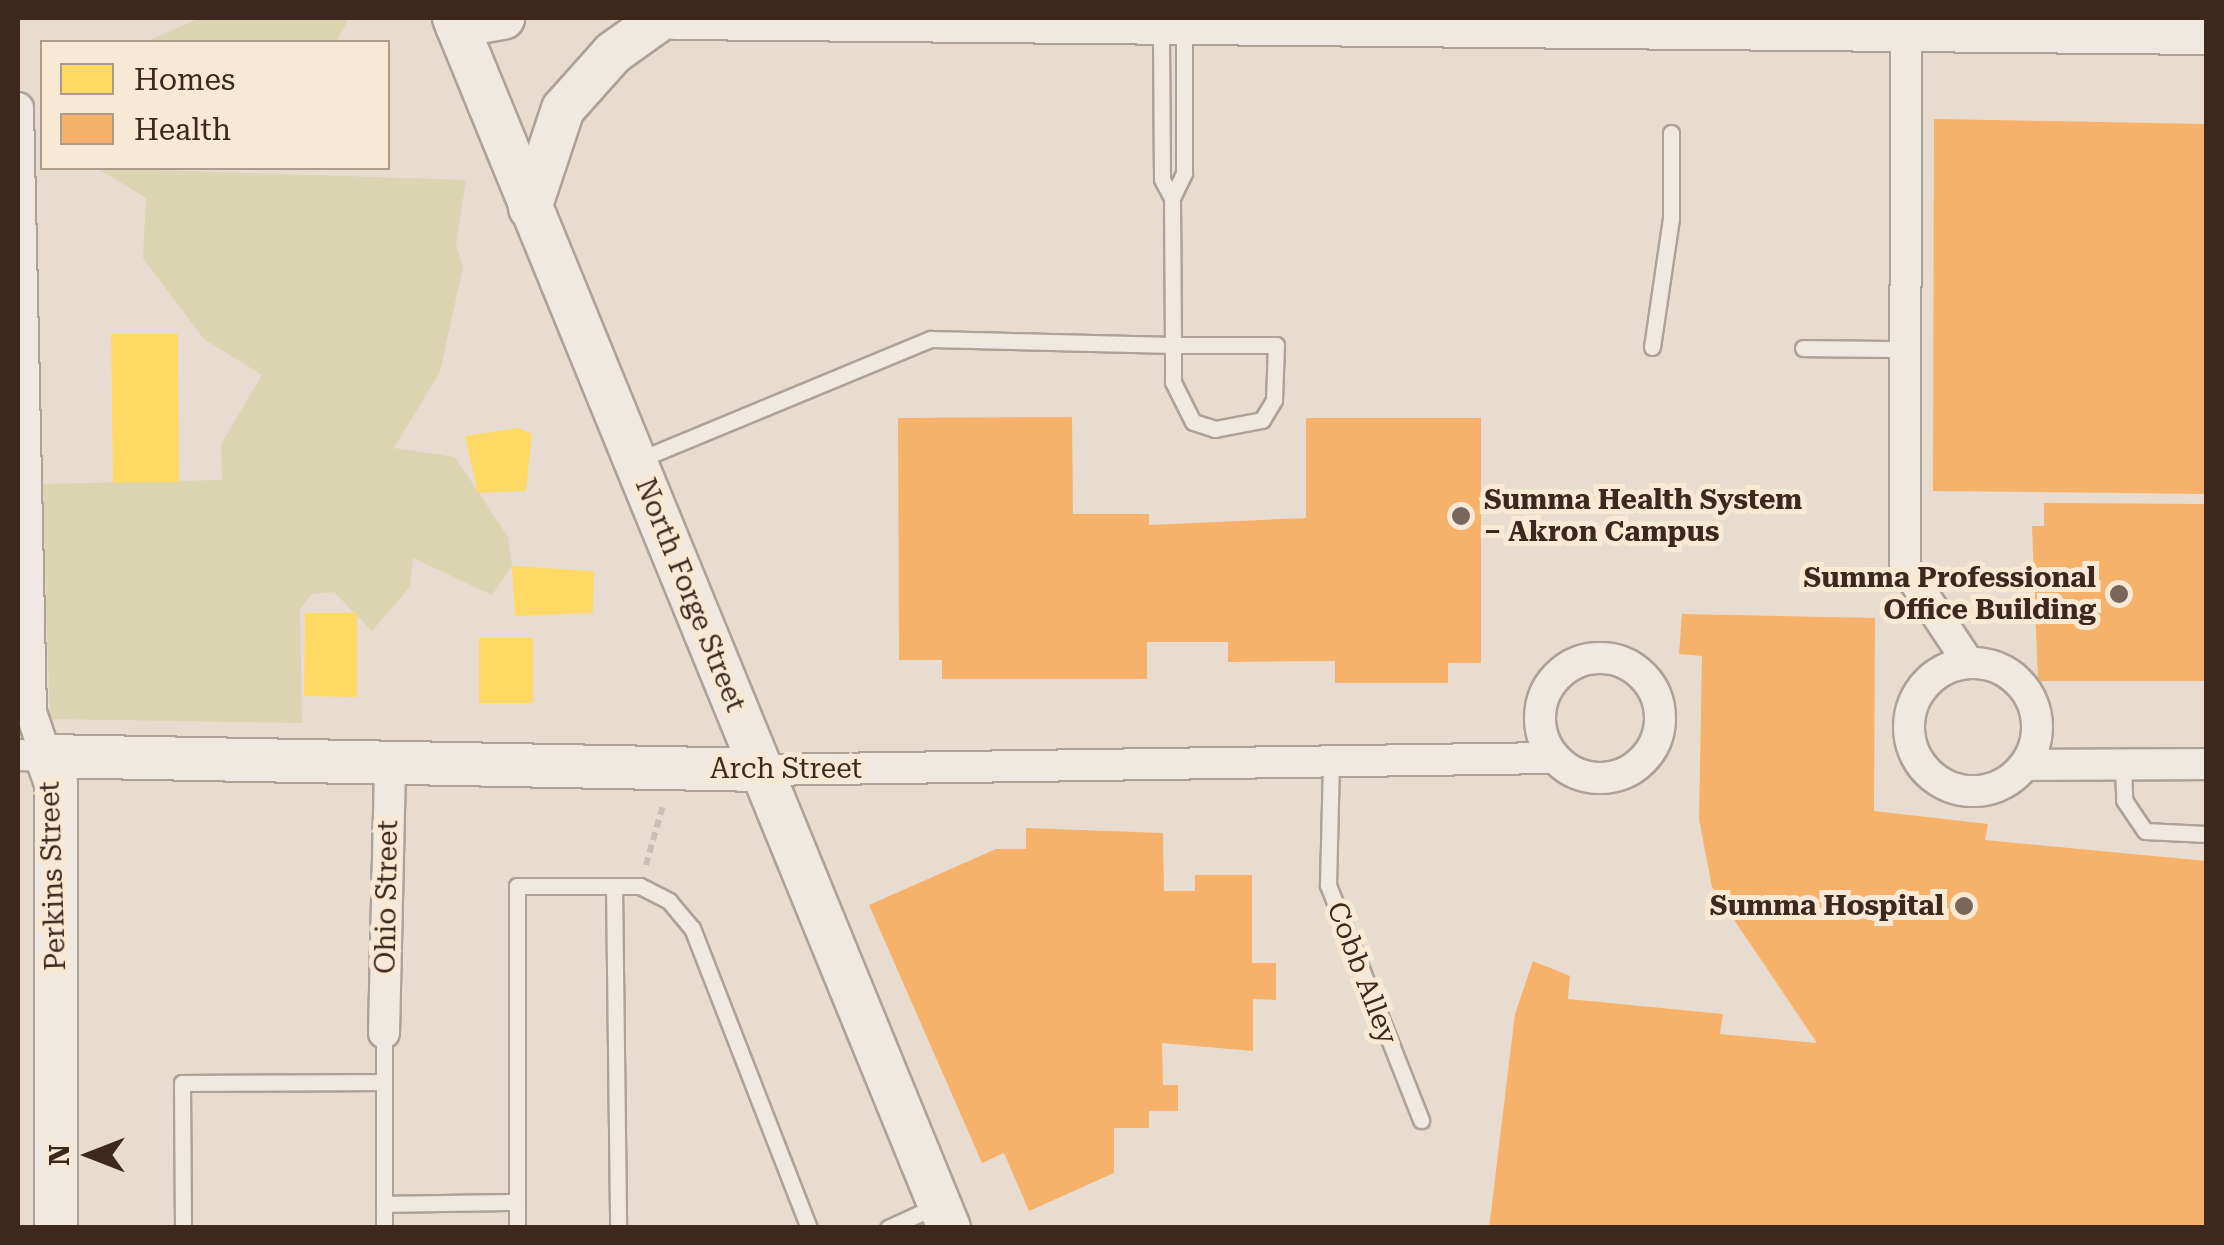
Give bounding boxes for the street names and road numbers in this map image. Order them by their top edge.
street label: North Forge Street [628,473,752,717]
street label: Arch Street [710,752,862,786]
street label: Perkins Street [33,781,73,971]
street label: Ohio Street [369,820,405,974]
street label: Cobb Alley [1320,897,1404,1049]

